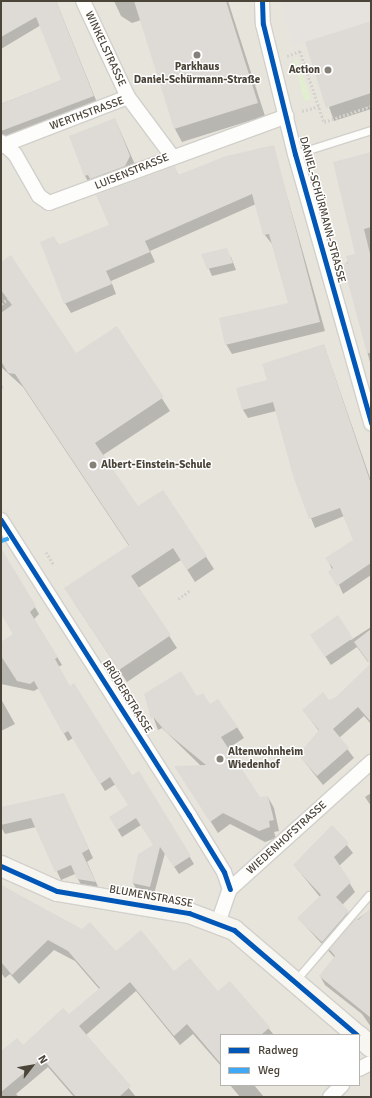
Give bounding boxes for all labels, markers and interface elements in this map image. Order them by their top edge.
street label: WINKELSTRASSE [82,9,128,89]
marker: Parkhaus Daniel-Schürmann-Straße [192,50,202,60]
place label: Parkhaus Daniel-Schürmann-Straße [134,61,260,87]
place label: Action [289,63,320,77]
marker: Action [323,65,333,75]
street label: WERTHSTRASSE [48,94,126,134]
street label: DANIEL-SCHÜRMANN-STRASSE [296,135,348,285]
street label: LUISENSTRASSE [93,151,171,193]
place label: Albert-Einstein-Schule [101,458,211,472]
marker: Albert-Einstein-Schule [88,460,98,470]
street label: BRÜDERSTRASSE [99,658,155,736]
place label: Altenwohnheim Wiedenhof [228,746,303,772]
marker: Altenwohnheim Wiedenhof [215,754,225,764]
street label: WIEDENHOFSTRASSE [244,799,330,877]
street label: BLUMENSTRASSE [108,883,194,911]
legend [220,1034,360,1086]
text: Radweg [258,1043,298,1058]
north arrow [12,1046,52,1086]
text: N [35,1053,50,1066]
text: Weg [258,1063,280,1078]

